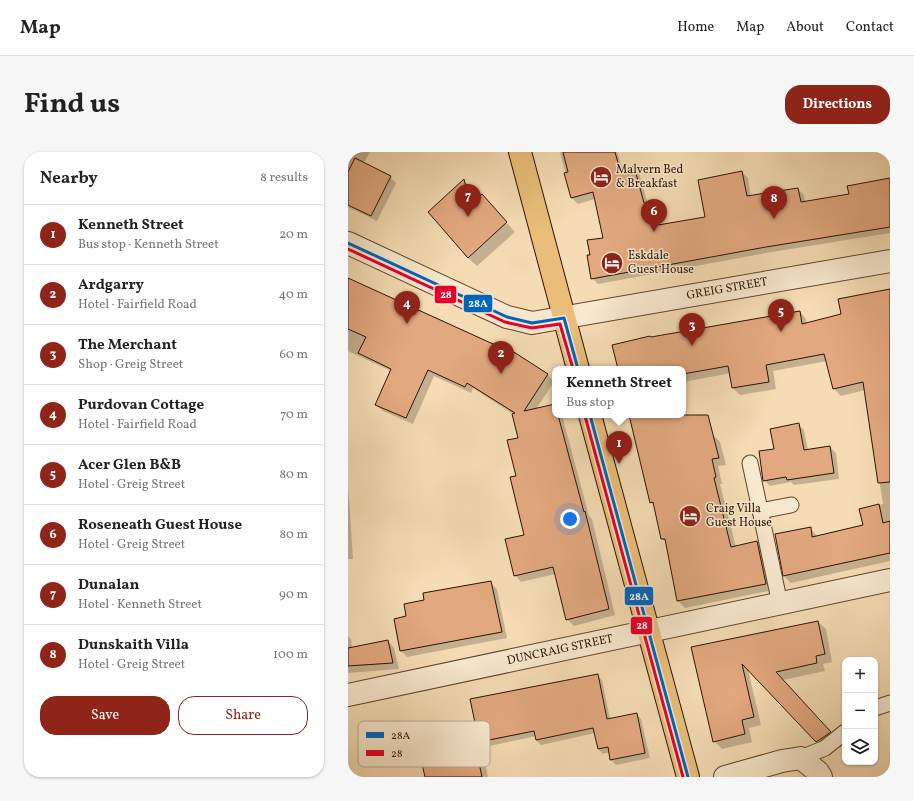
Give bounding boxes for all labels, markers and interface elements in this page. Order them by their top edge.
text: Map [20,15,61,41]
text: Home [677,18,714,37]
text: Map [736,18,764,37]
text: About [786,18,824,37]
text: Contact [846,18,894,37]
text: Find us [24,85,120,124]
button: Directions [785,85,890,124]
place label: Malvern Bed & Breakfast [616,162,683,192]
hotel icon: Malvern Bed & Breakfast [588,164,614,190]
text: Nearby [40,167,98,190]
text: 8 results [260,169,308,187]
pin: 7 [455,184,481,217]
pin: 8 [761,186,787,219]
pin: 6 [641,199,667,232]
text: Kenneth Street [78,215,184,236]
text: 1 [50,226,56,244]
text: 20 m [279,226,308,244]
text: Bus stop · Kenneth Street [78,236,219,254]
place label: Eskdale Guest House [628,248,694,278]
hotel icon: Eskdale Guest House [599,250,625,276]
street label: GREIG STREET [685,274,769,304]
text: Ardgarry [78,275,144,296]
line badge: 28 [434,285,457,304]
text: 2 [50,286,56,304]
text: 40 m [279,286,308,304]
text: 28 [440,288,452,303]
pin: 4 [394,291,420,324]
line badge: 28A [463,294,493,313]
text: Hotel · Fairfield Road [78,296,197,314]
text: 28A [468,297,488,312]
pin: 5 [768,299,794,332]
pin: 3 [679,313,705,346]
text: The Merchant [78,335,177,356]
pin: 2 [488,341,514,374]
text: 3 [50,346,56,364]
text: 60 m [280,346,308,364]
text: Shop · Greig Street [78,356,183,374]
popup [552,366,686,418]
text: Kenneth Street [566,373,672,394]
text: Bus stop [566,394,614,412]
text: Purdovan Cottage [78,395,204,416]
text: 4 [49,406,57,424]
text: 70 m [280,406,308,424]
text: Hotel · Fairfield Road [78,416,197,434]
pin: 1 [606,431,632,464]
text: Acer Glen B&B [78,455,181,476]
text: 5 [50,466,56,484]
text: 80 m [279,466,308,484]
text: Hotel · Greig Street [78,476,185,494]
place label: Craig Villa Guest House [706,501,772,531]
hotel icon: Craig Villa Guest House [677,503,703,529]
your location [560,509,580,529]
text: Roseneath Guest House [78,515,242,536]
text: 6 [49,526,57,544]
text: 80 m [279,526,308,544]
text: Hotel · Greig Street [78,536,185,554]
text: Dunalan [78,575,139,596]
text: 7 [50,586,56,604]
text: 90 m [279,586,308,604]
line badge: 28A [624,586,654,606]
text: 28A [629,590,649,605]
text: Hotel · Kenneth Street [78,596,202,614]
line badge: 28 [630,616,653,635]
text: 28 [636,619,648,634]
street label: DUNCRAIG STREET [506,631,614,669]
text: Dunskaith Villa [78,635,189,656]
text: 8 [49,646,57,664]
text: 100 m [273,646,308,664]
text: Hotel · Greig Street [78,656,185,674]
map controls [842,657,878,765]
button: + [842,657,878,693]
button: − [842,693,878,729]
button: Save [40,696,170,735]
button: Share [178,696,308,735]
legend [358,721,490,767]
text: 28A [391,729,410,744]
button: layers [842,729,878,765]
text: 28 [391,747,403,762]

